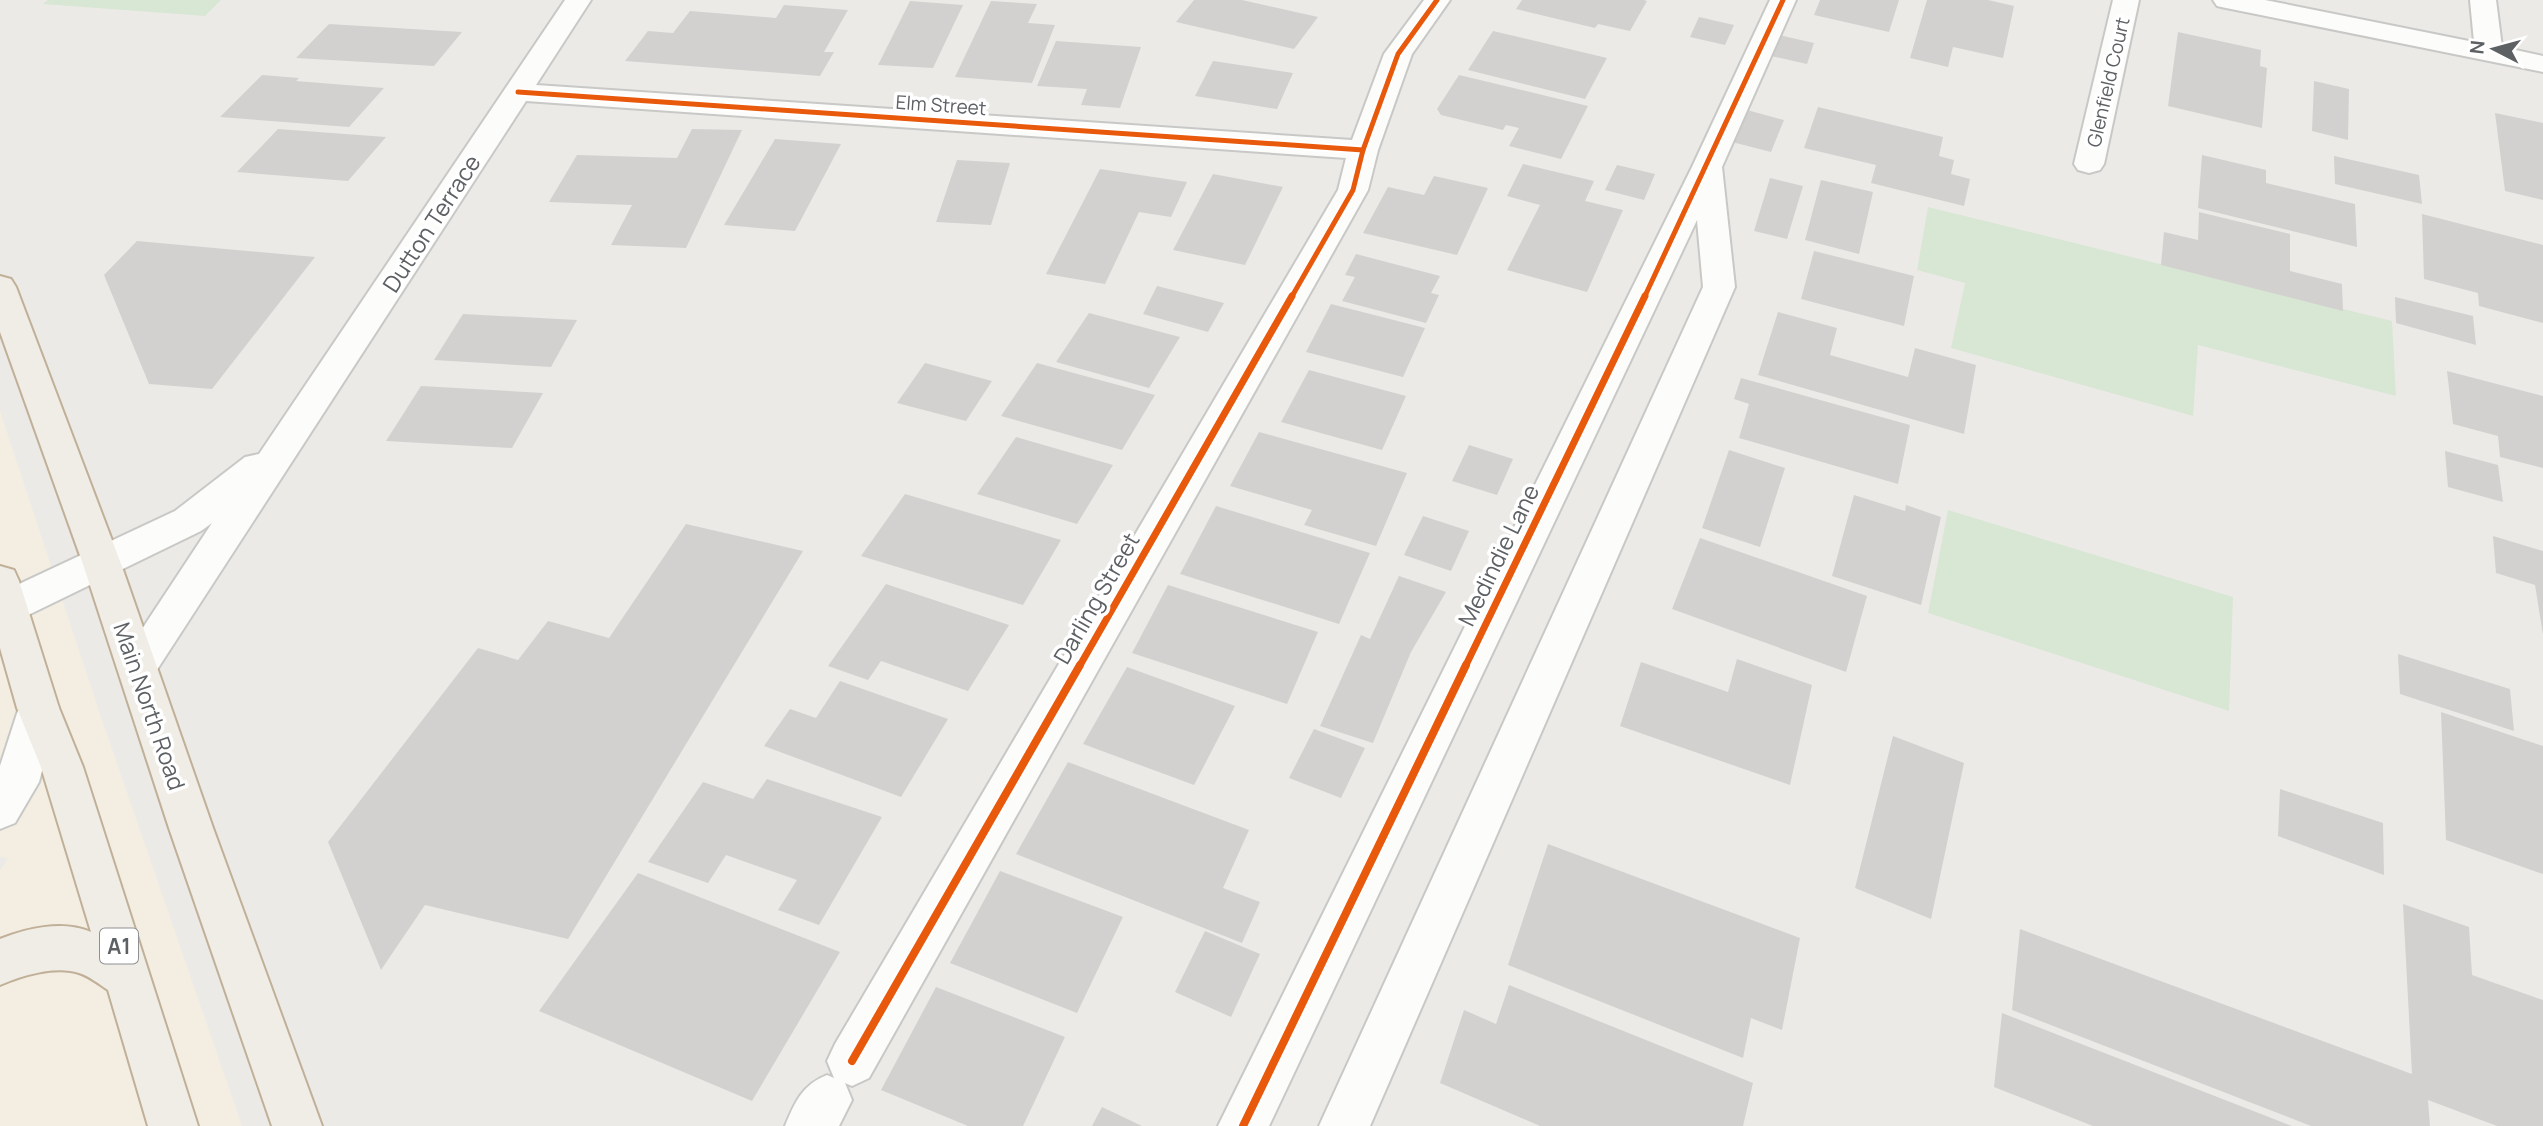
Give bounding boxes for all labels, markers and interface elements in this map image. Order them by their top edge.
street label: Glenfield Court [2080,14,2136,150]
north arrow [2459,14,2529,84]
text: N [2463,39,2491,55]
street label: Elm Street [895,89,987,121]
street label: Dutton Terrace [375,148,487,298]
street label: Medindie Lane [1450,479,1546,631]
street label: Darling Street [1045,526,1147,670]
street label: Main North Road [106,618,194,794]
road number: A1 [100,928,138,964]

